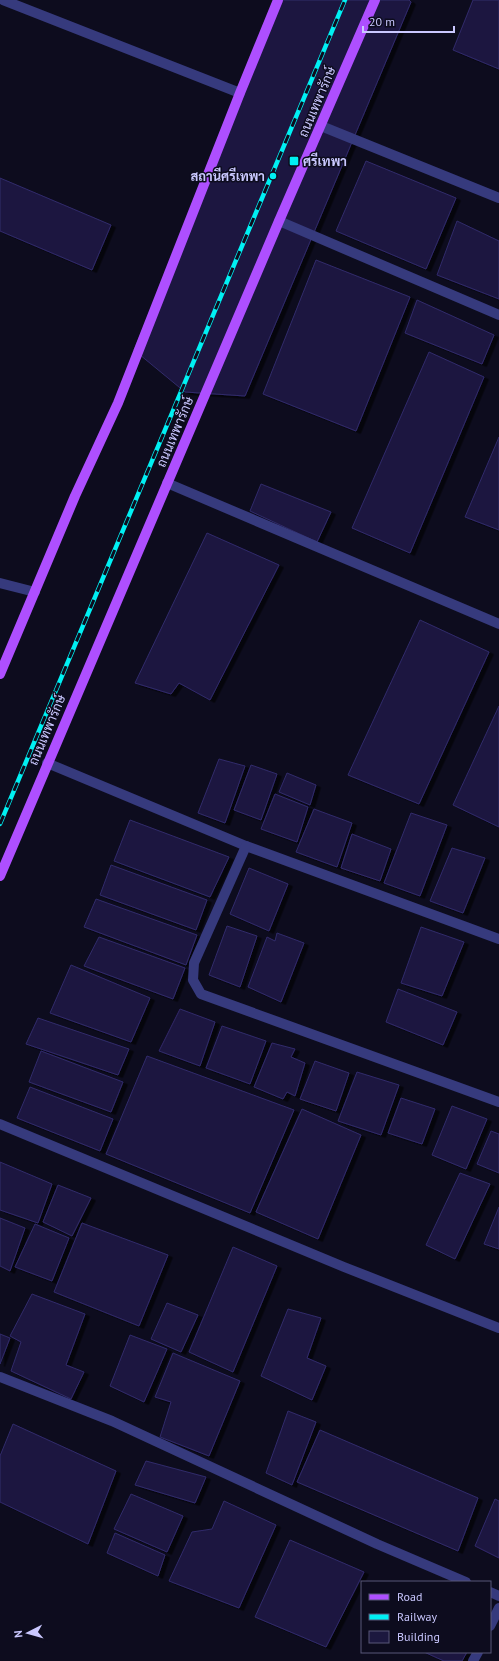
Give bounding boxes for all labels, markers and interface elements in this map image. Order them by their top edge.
scale bar [363,8,454,34]
text: 20 m [369,14,395,29]
street label: ถนนเทพารักษ์ [294,64,340,140]
place label: ศรีเทพา [303,152,347,170]
marker: ศรีเทพา [288,155,300,167]
place label: สถานีศรีเทพา [190,167,265,185]
marker: สถานีศรีเทพา [268,171,278,181]
street label: ถนนเทพารักษ์ [152,394,198,470]
street label: ถนนเทพารักษ์ [24,692,70,768]
legend [361,1581,491,1653]
text: Road [397,1589,422,1604]
text: Railway [397,1609,437,1624]
north arrow [8,1613,48,1653]
text: Building [397,1629,440,1644]
text: N [11,1630,25,1638]

